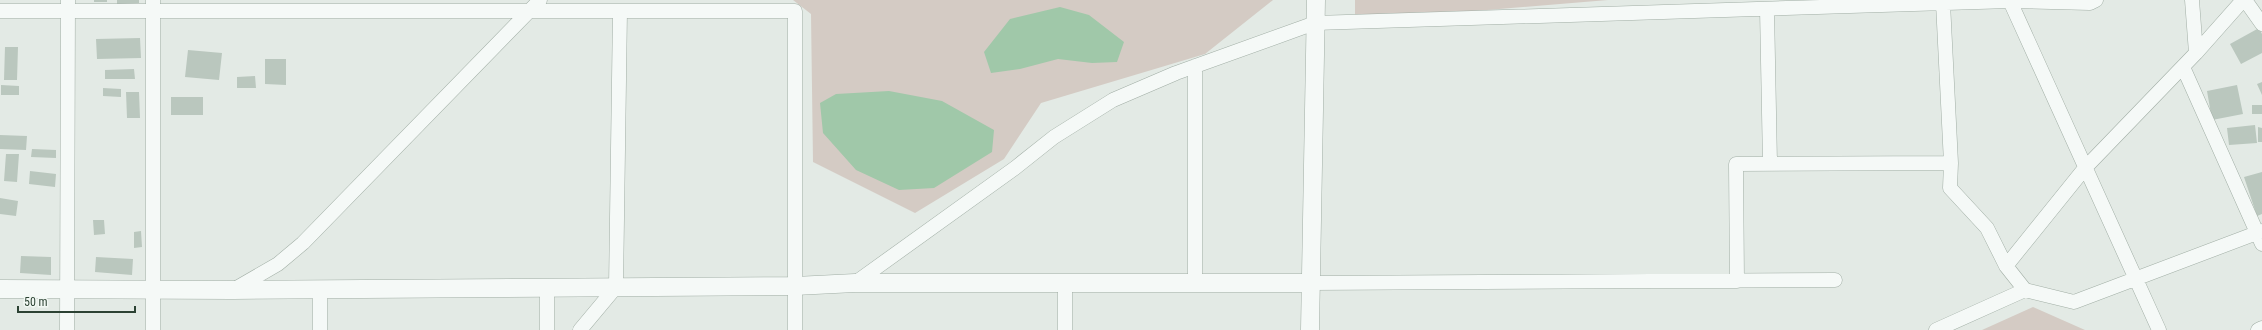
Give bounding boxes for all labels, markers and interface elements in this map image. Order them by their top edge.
scale bar [18,288,135,314]
text: 50 m [24,295,48,309]

